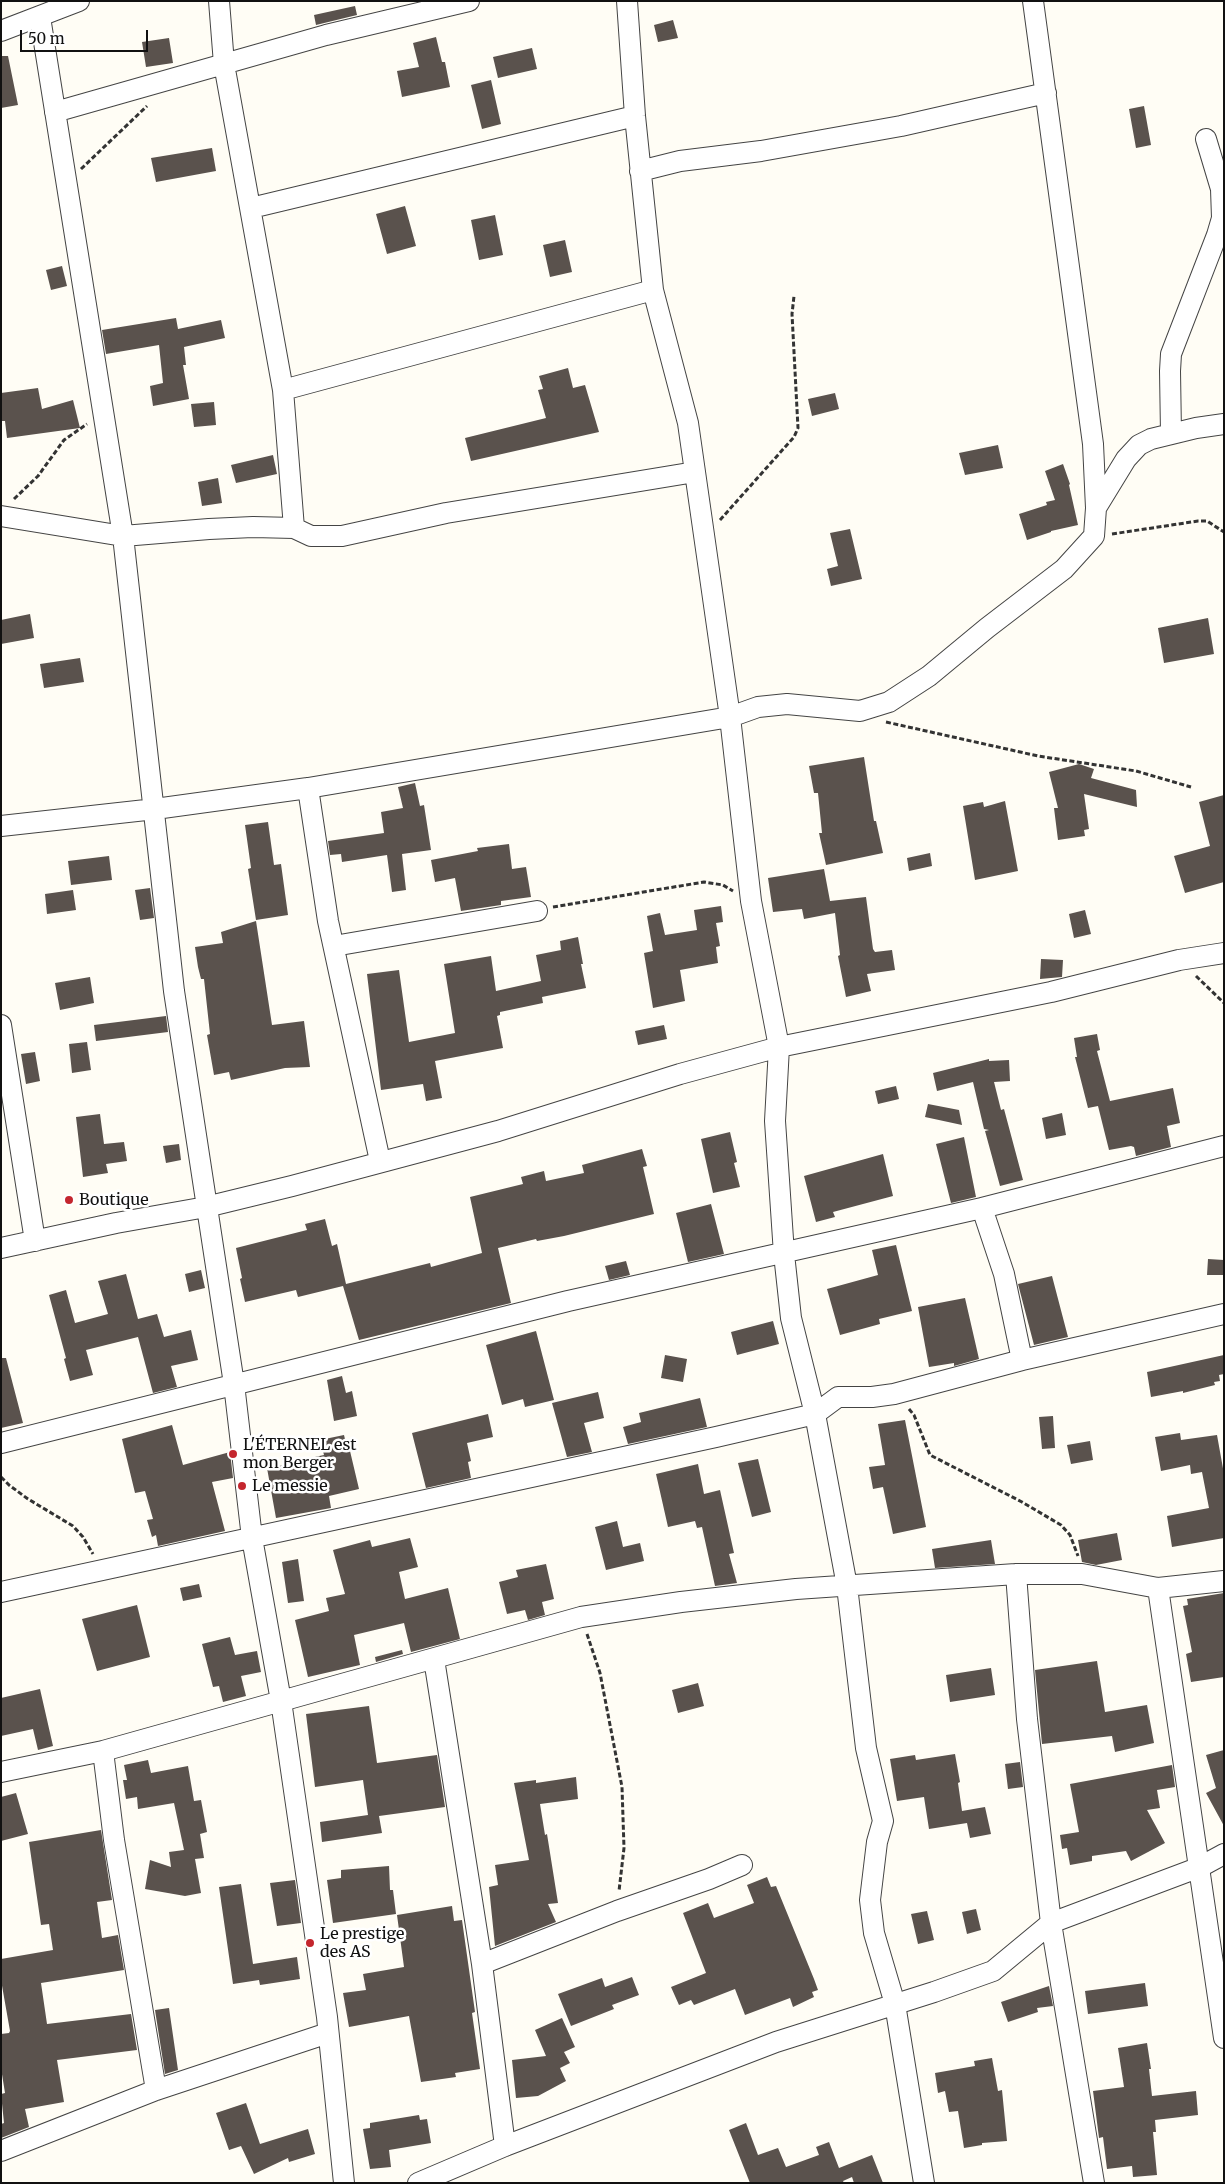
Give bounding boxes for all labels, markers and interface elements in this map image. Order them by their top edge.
scale bar [22,20,150,52]
text: 50 m [28,29,65,48]
place label: Boutique [79,1190,149,1210]
marker: Boutique [63,1194,75,1206]
place label: L'ÉTERNEL est mon Berger [243,1435,356,1473]
marker: L'ÉTERNEL est mon Berger [227,1448,239,1460]
place label: Le messie [252,1476,328,1496]
marker: Le messie [236,1480,248,1492]
place label: Le prestige des AS [320,1924,404,1962]
marker: Le prestige des AS [304,1937,316,1949]

